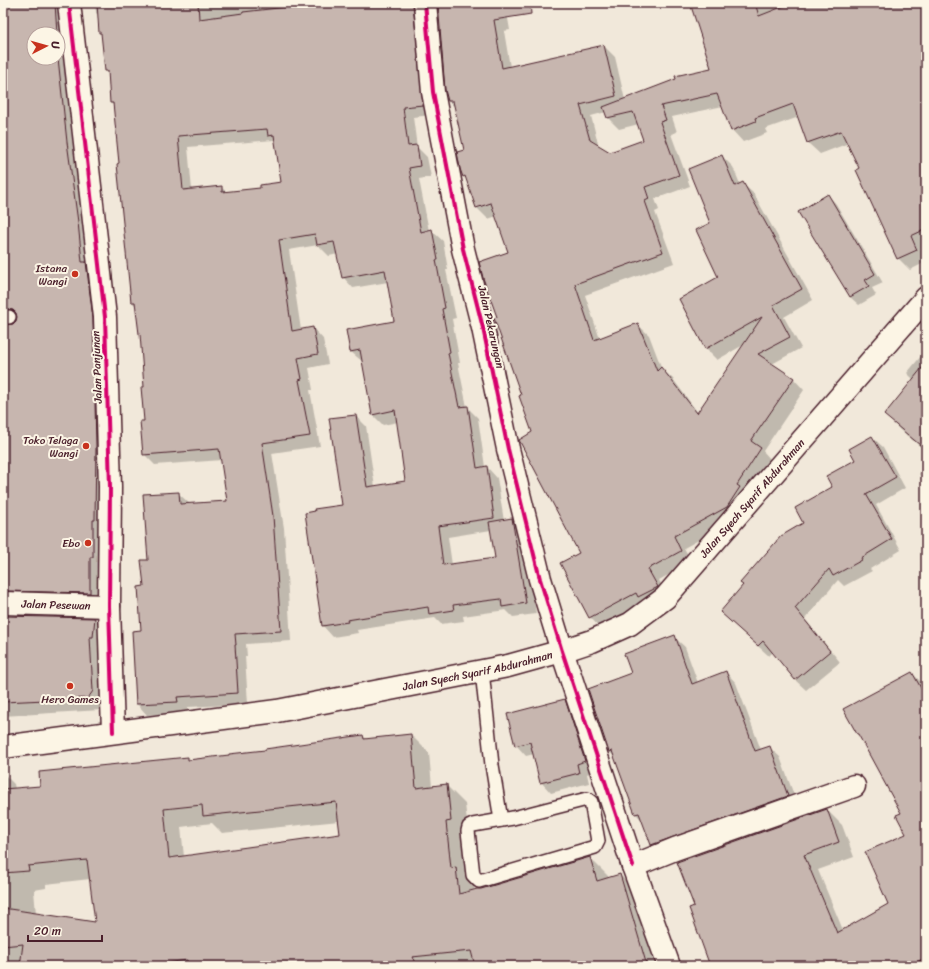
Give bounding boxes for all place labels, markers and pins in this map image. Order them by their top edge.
place label: Istana Wangi [35,259,68,291]
marker: Istana Wangi [70,269,80,279]
place label: Toko Telaga Wangi [23,431,79,463]
marker: Toko Telaga Wangi [81,441,91,451]
place label: Ebo [62,534,80,553]
marker: Ebo [83,538,93,548]
marker: Hero Games [65,681,75,691]
place label: Hero Games [41,690,99,709]

